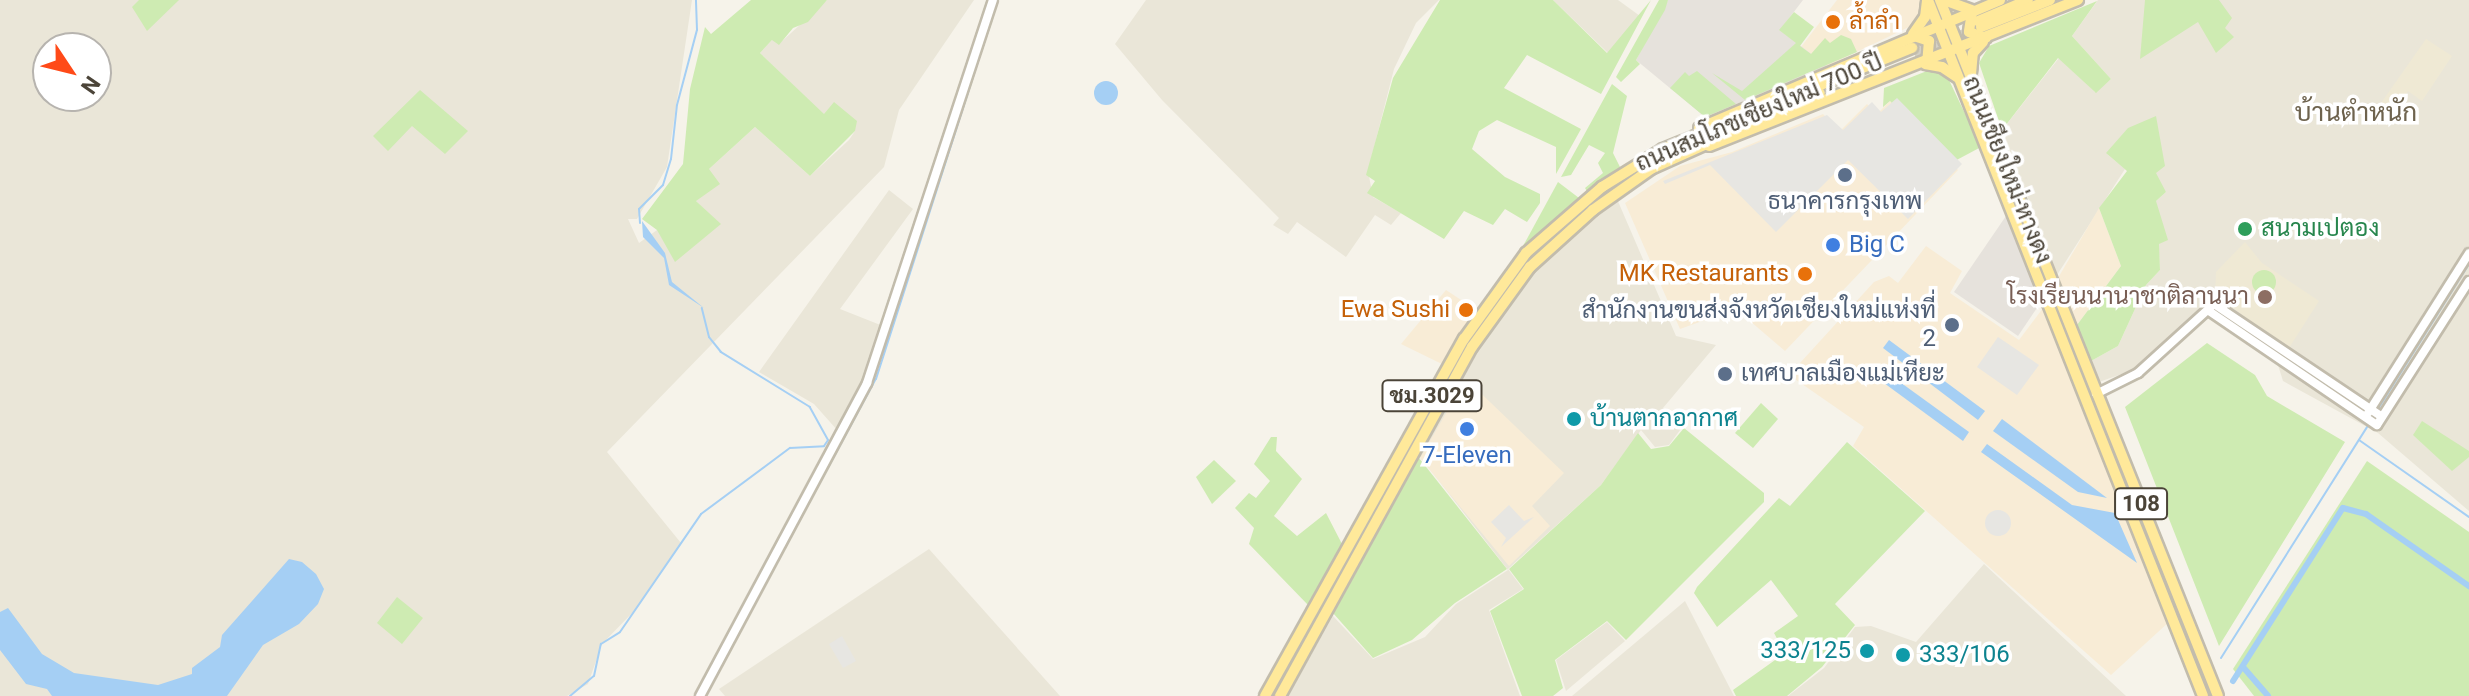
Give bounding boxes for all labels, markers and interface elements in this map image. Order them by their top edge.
place label: ล้ำลำ [1849,8,1900,36]
marker: ล้ำลำ [1824,13,1842,31]
north arrow [32,32,112,112]
street label: ถนนสมโภชเชียงใหม่ 700 ปี [1631,48,1887,178]
text: N [76,71,105,98]
street label: ถนนเชียงใหม่-หางดง [1956,72,2058,268]
district label: บ้านตำหนัก [2295,97,2417,129]
marker: ธนาคารกรุงเทพ [1836,166,1854,184]
place label: ธนาคารกรุงเทพ [1768,188,1922,216]
place label: สนามเปตอง [2261,215,2379,243]
marker: สนามเปตอง [2236,220,2254,238]
place label: Big C [1849,231,1905,259]
marker: Big C [1824,236,1842,254]
place label: MK Restaurants [1619,260,1789,288]
marker: MK Restaurants [1796,265,1814,283]
place label: โรงเรียนนานาชาติลานนา [2007,283,2249,311]
marker: โรงเรียนนานาชาติลานนา [2256,288,2274,306]
place label: Ewa Sushi [1341,296,1450,324]
place label: สำนักงานขนส่งจังหวัดเชียงใหม่แห่งที่ 2 [1582,297,1936,353]
marker: Ewa Sushi [1457,301,1475,319]
marker: สำนักงานขนส่งจังหวัดเชียงใหม่แห่งที่ 2 [1943,316,1961,334]
place label: เทศบาลเมืองแม่เหียะ [1741,360,1945,388]
marker: เทศบาลเมืองแม่เหียะ [1716,365,1734,383]
road number: ชม.3029 [1380,378,1484,414]
place label: บ้านตากอากาศ [1590,405,1738,433]
marker: บ้านตากอากาศ [1565,410,1583,428]
marker: 7-Eleven [1458,420,1476,438]
place label: 7-Eleven [1422,442,1512,470]
road number: 108 [2113,486,2169,522]
place label: 333/125 [1760,637,1851,665]
place label: 333/106 [1919,641,2010,669]
marker: 333/125 [1858,642,1876,660]
marker: 333/106 [1894,646,1912,664]

